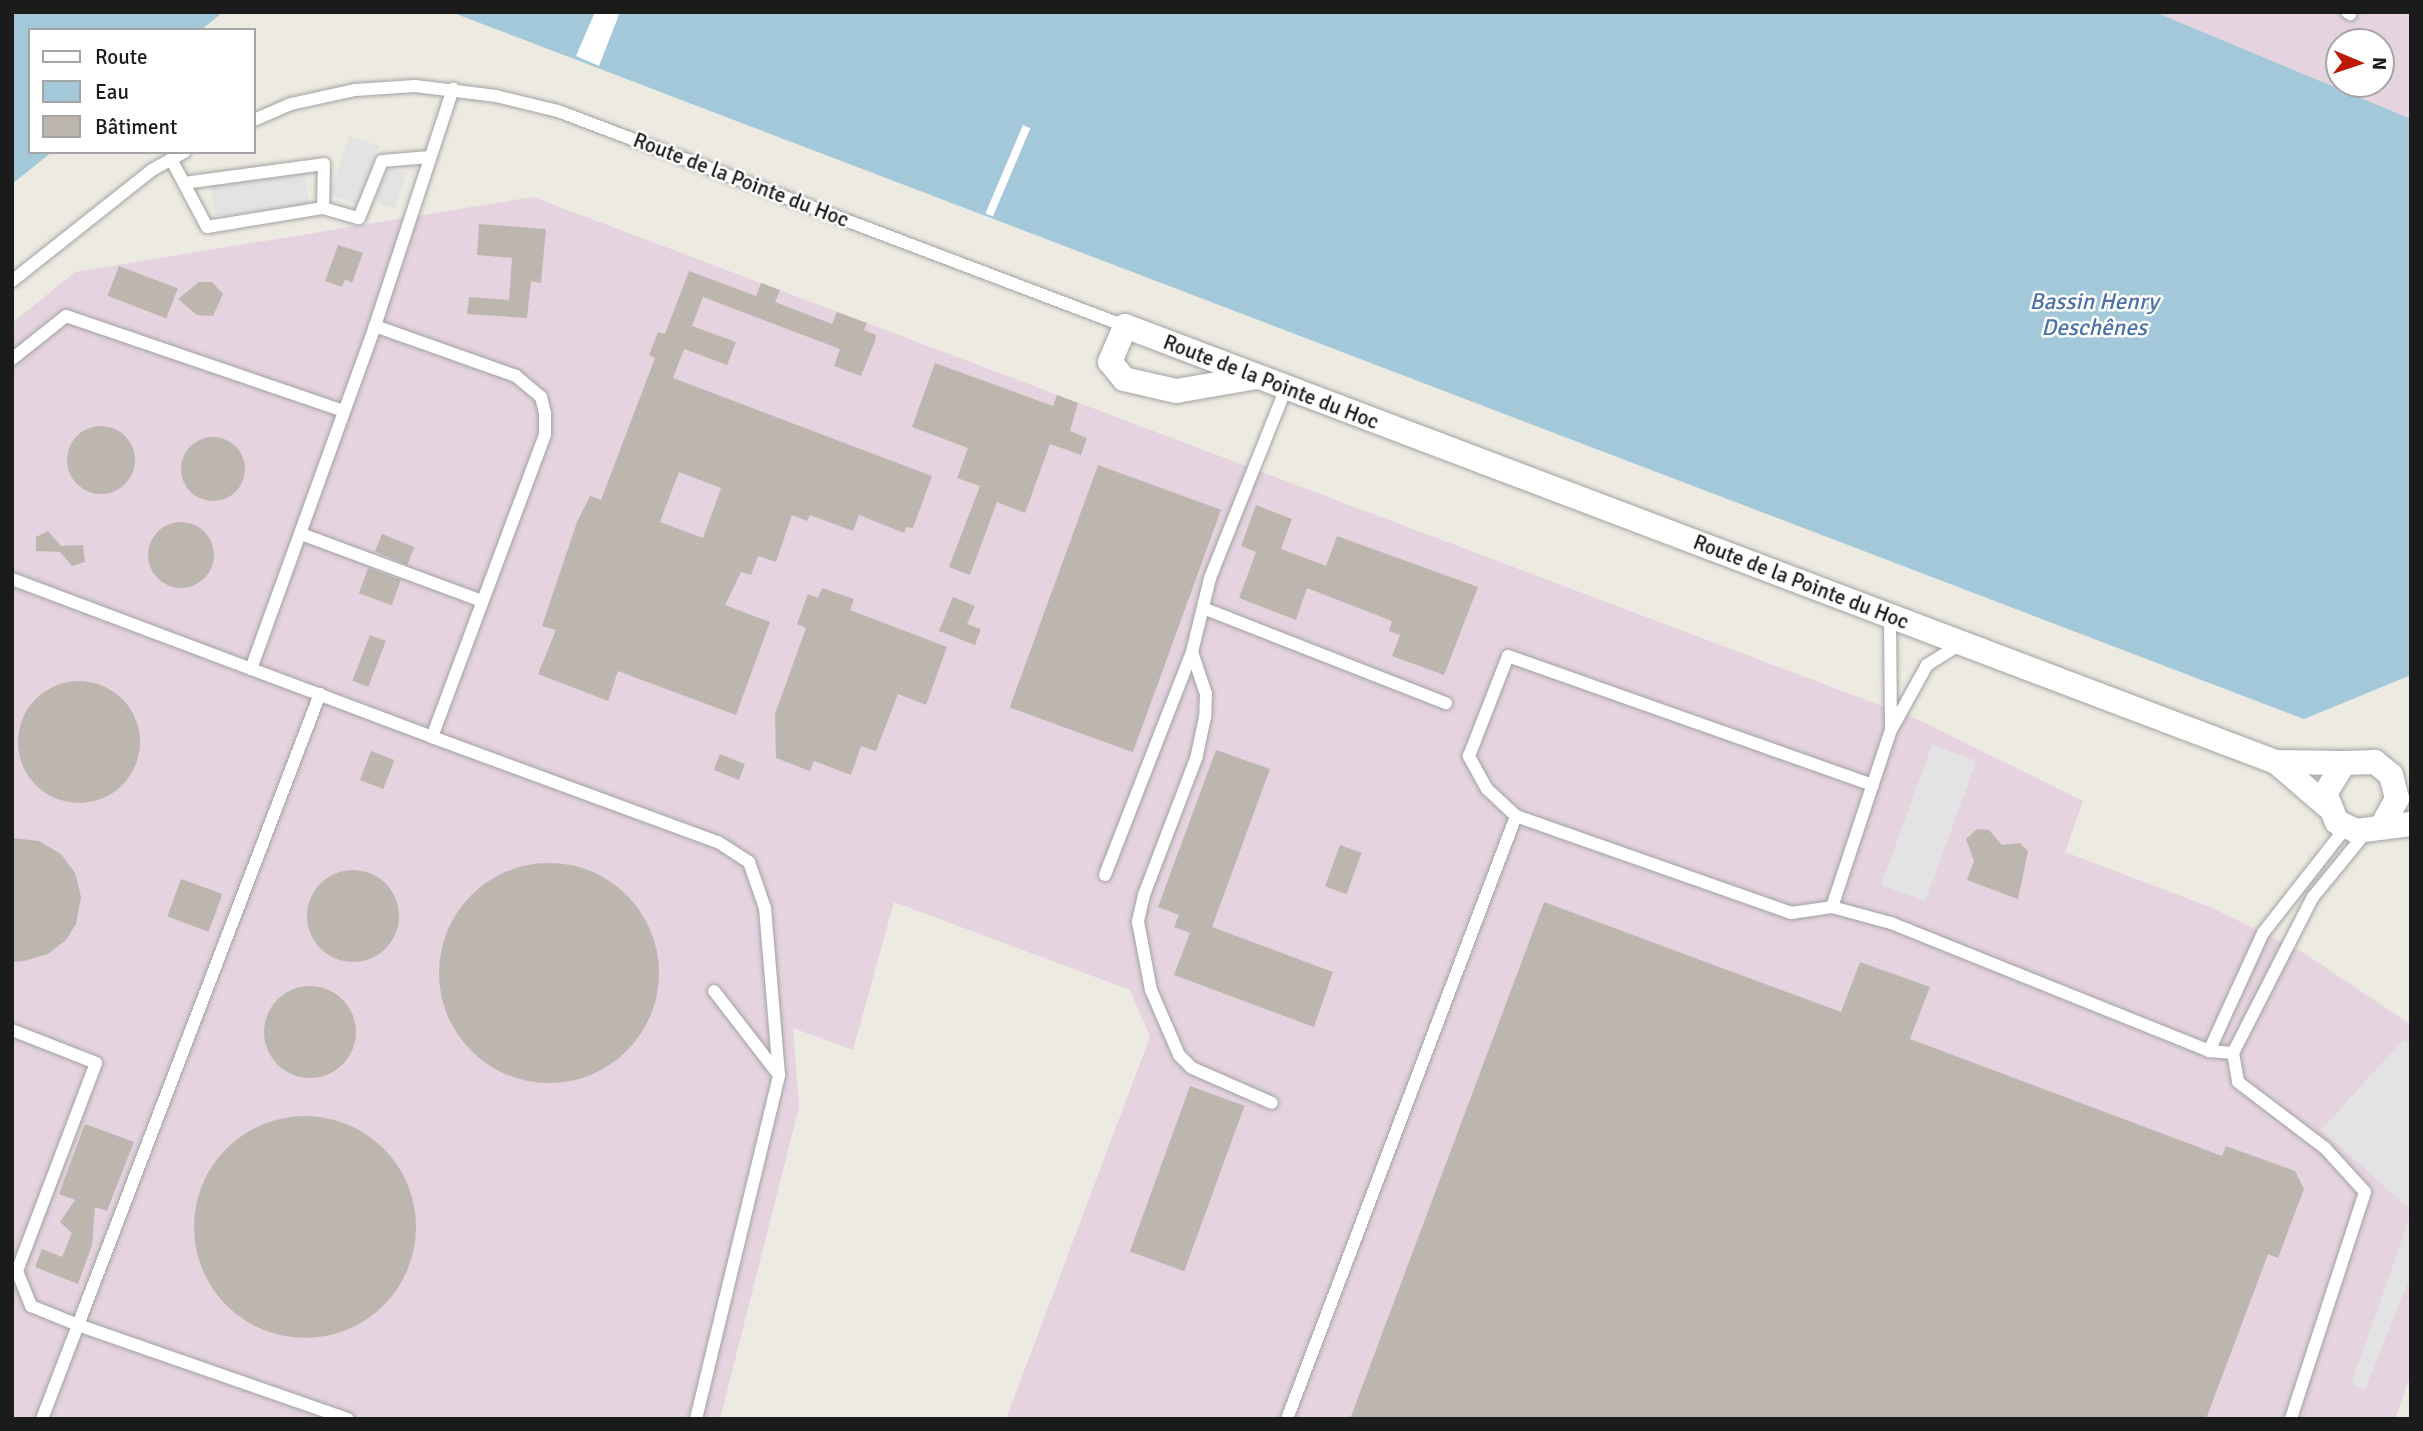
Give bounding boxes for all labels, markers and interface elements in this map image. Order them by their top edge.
legend [28,28,256,154]
north arrow [2325,28,2395,98]
text: Route [95,44,147,70]
text: N [2367,57,2391,71]
text: Eau [95,79,129,105]
text: Bâtiment [95,114,177,140]
street label: Route de la Pointe du Hoc [630,127,852,233]
water label: Bassin Henry Deschênes [2030,288,2158,342]
street label: Route de la Pointe du Hoc [1160,329,1382,435]
street label: Route de la Pointe du Hoc [1690,529,1912,635]

